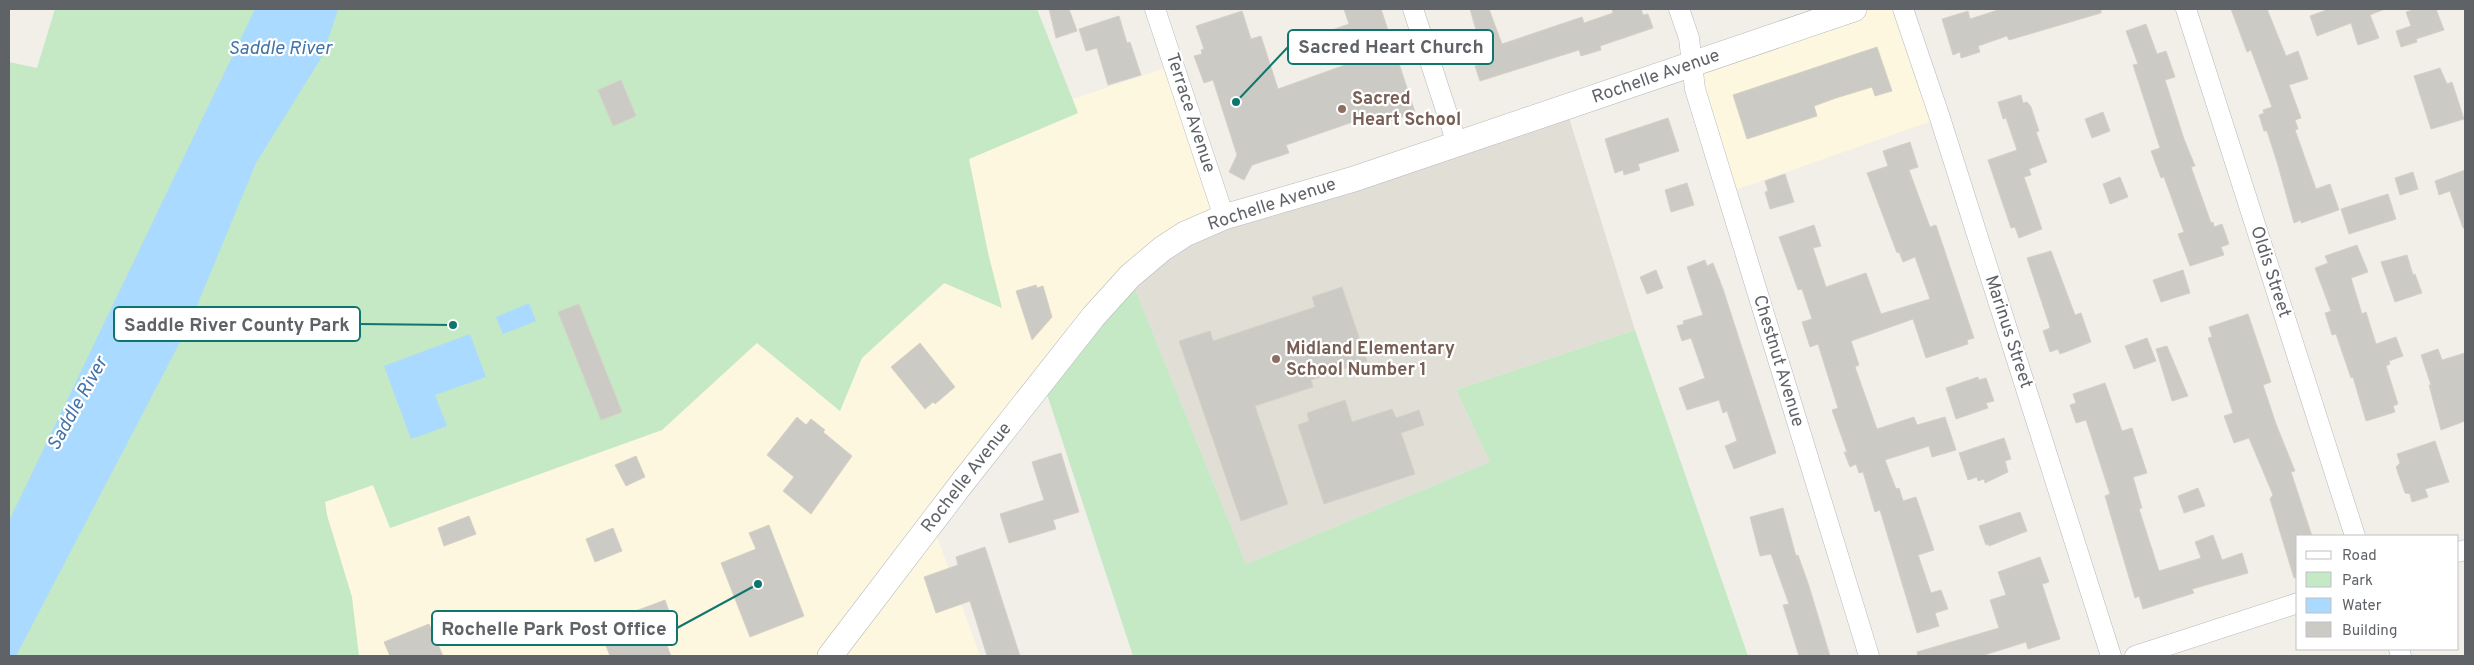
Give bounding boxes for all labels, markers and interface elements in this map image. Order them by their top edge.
callout: Sacred Heart Church [1288,30,1493,64]
text: Sacred Heart Church [1298,36,1484,60]
water label: Saddle River [228,37,333,61]
street label: Rochelle Avenue [1589,44,1723,110]
street label: Terrace Avenue [1160,50,1220,176]
place label: Sacred Heart School [1352,88,1461,132]
marker: Sacred Heart School [1336,103,1348,115]
street label: Rochelle Avenue [1205,173,1339,237]
street label: Oldis Street [2244,223,2296,321]
street label: Marinus Street [1979,273,2037,391]
street label: Chestnut Avenue [1747,292,1809,430]
callout: Saddle River County Park [114,307,360,341]
text: Saddle River County Park [124,314,350,338]
place label: Midland Elementary School Number 1 [1286,338,1455,382]
water label: Saddle River [42,351,114,455]
marker: Midland Elementary School Number 1 [1270,353,1282,365]
street label: Rochelle Avenue [917,418,1017,538]
legend [2296,535,2459,650]
text: Road [2342,547,2377,566]
text: Park [2342,572,2373,591]
text: Water [2342,597,2382,616]
callout: Rochelle Park Post Office [432,611,677,645]
text: Rochelle Park Post Office [441,618,667,642]
text: Building [2342,622,2397,641]

